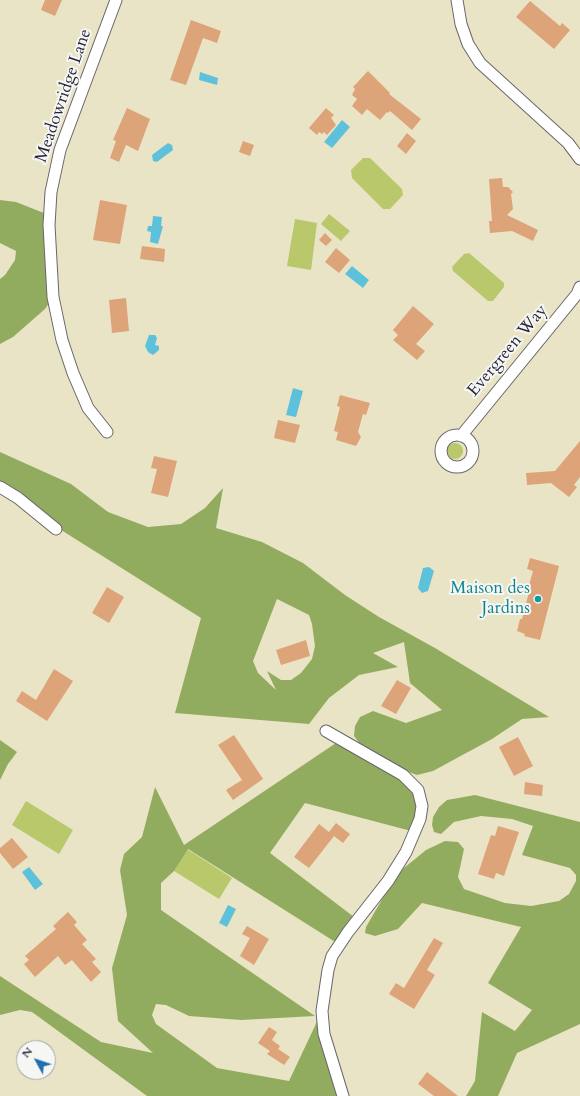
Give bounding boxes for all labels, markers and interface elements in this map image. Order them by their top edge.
street label: Meadowridge Lane [32,27,96,165]
street label: Evergreen Way [464,301,552,401]
place label: Maison des Jardins [450,579,530,619]
marker: Maison des Jardins [533,594,543,604]
north arrow [16,1040,56,1080]
text: N [18,1044,36,1061]

